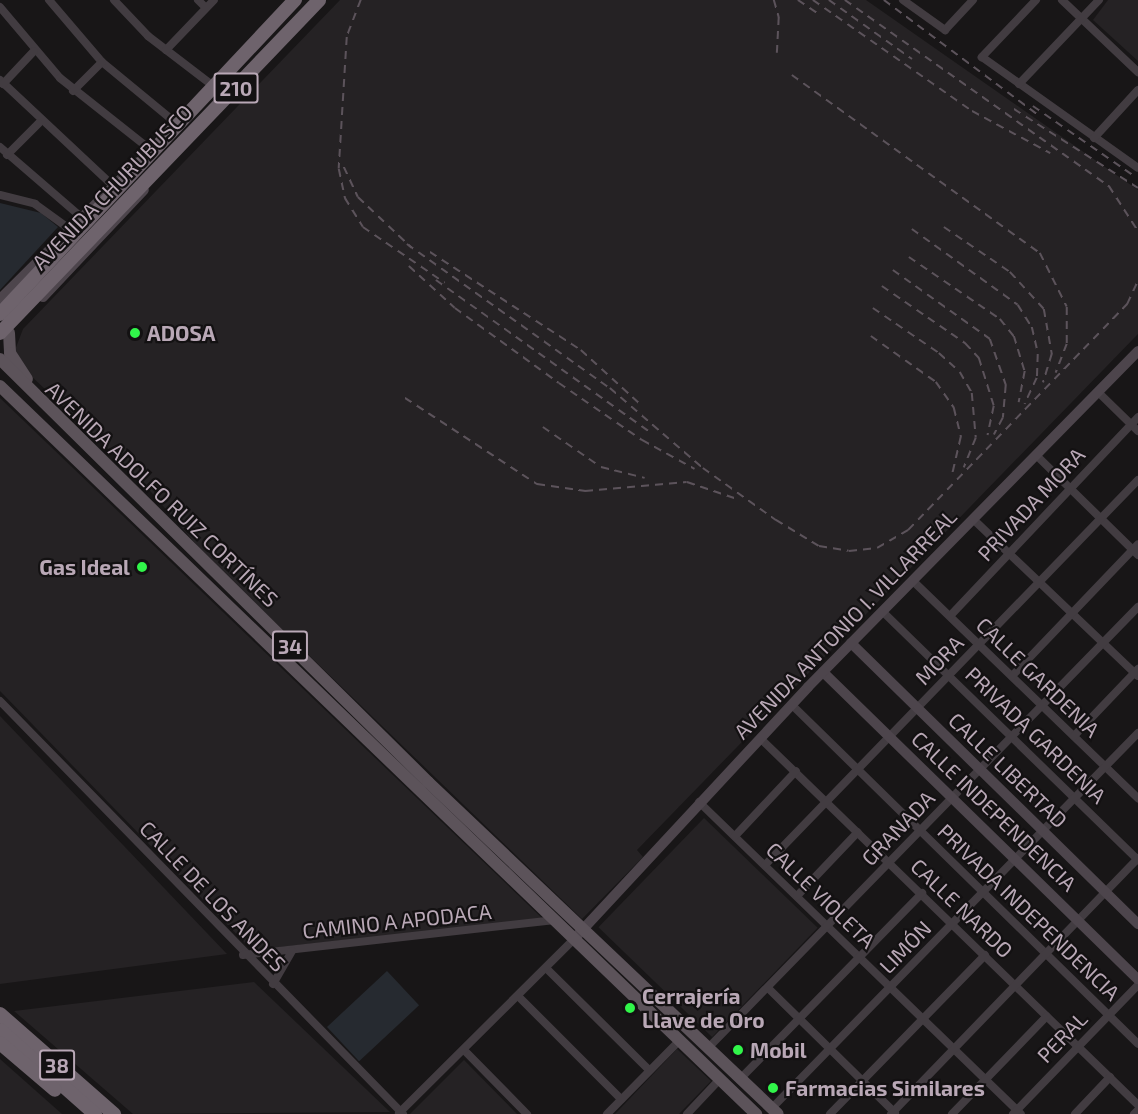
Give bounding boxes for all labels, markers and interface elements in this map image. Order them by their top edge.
road number: 210 [214,71,258,105]
street label: AVENIDA CHURUBUSCO [26,99,198,275]
place label: ADOSA [147,320,216,346]
marker: ADOSA [128,326,142,340]
street label: AVENIDA ADOLFO RUIZ CORTÍNES [40,376,284,612]
street label: PRIVADA MORA [972,442,1090,566]
street label: AVENIDA ANTONIO I. VILLARREAL [728,503,962,745]
place label: Gas Ideal [39,554,130,580]
marker: Gas Ideal [135,560,149,574]
street label: CALLE GARDENIA [971,612,1105,742]
road number: 34 [270,629,310,663]
street label: MORA [910,630,968,690]
street label: PRIVADA GARDENIA [960,661,1112,809]
street label: CALLE LIBERTAD [944,707,1072,833]
street label: CALLE INDEPENDENCIA [906,726,1082,896]
street label: GRANADA [856,785,940,871]
street label: CALLE DE LOS ANDES [135,815,291,977]
street label: PRIVADA INDEPENDENCIA [933,818,1125,1006]
street label: CALLE VIOLETA [761,837,881,953]
street label: CALLE NARDO [906,853,1018,963]
street label: CAMINO A APODACA [300,898,494,944]
street label: LIMÓN [874,915,936,979]
place label: Cerrajería Llave de Oro [642,983,765,1033]
marker: Cerrajería Llave de Oro [623,1001,637,1015]
street label: PERAL [1032,1006,1092,1068]
place label: Mobil [750,1037,807,1063]
marker: Mobil [731,1043,745,1057]
road number: 38 [39,1048,75,1082]
place label: Farmacias Similares [785,1075,985,1101]
marker: Farmacias Similares [766,1081,780,1095]

